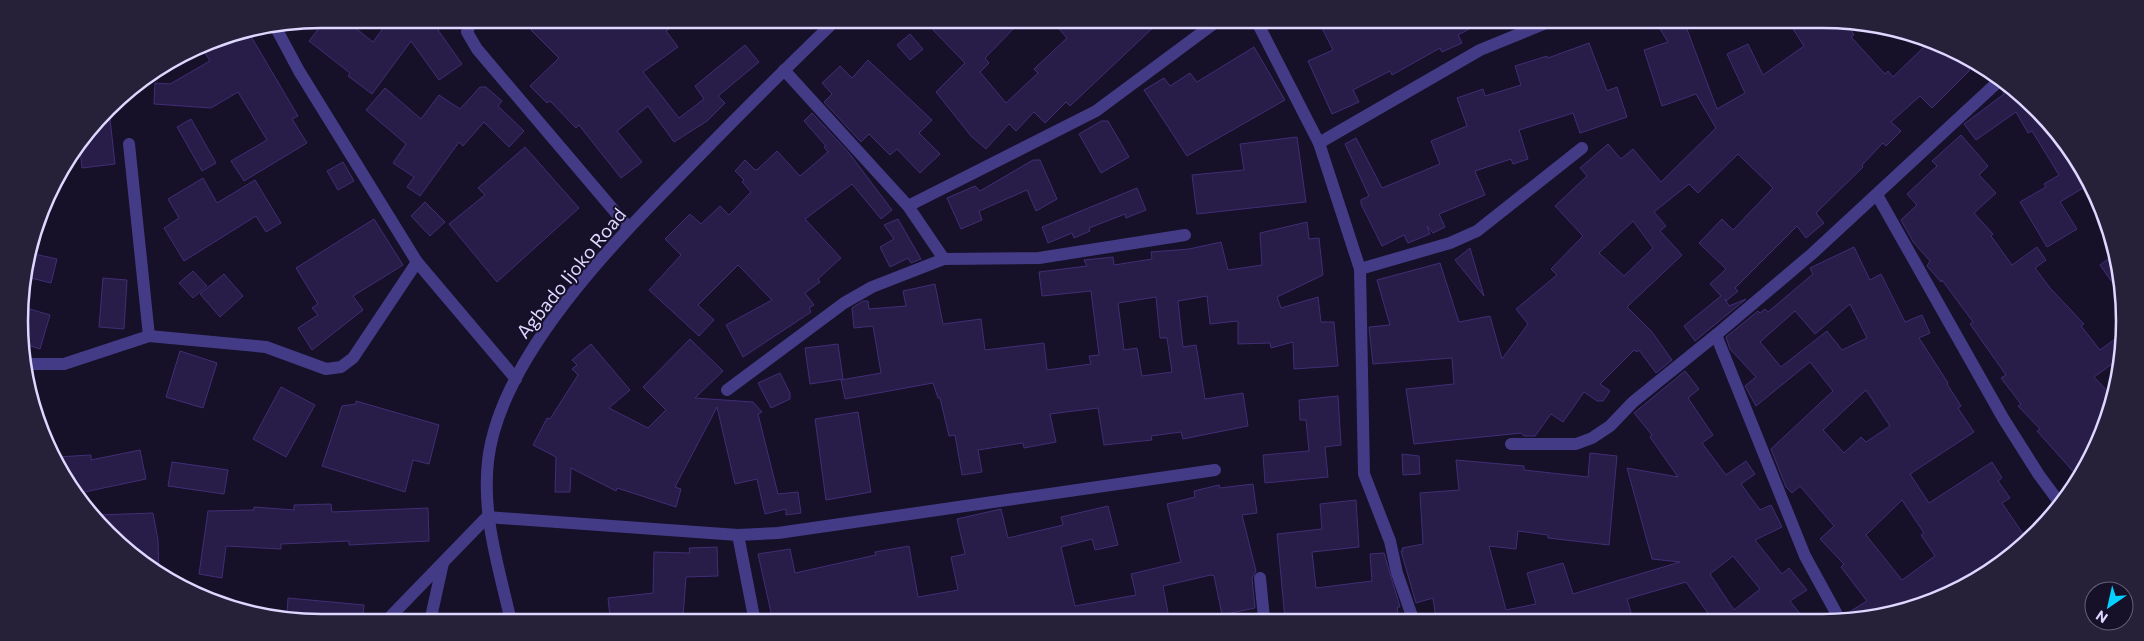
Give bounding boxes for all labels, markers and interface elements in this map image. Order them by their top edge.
street label: Agbado Ijoko Road [511,203,630,342]
north arrow [2084,581,2134,631]
text: N [2092,607,2111,627]

